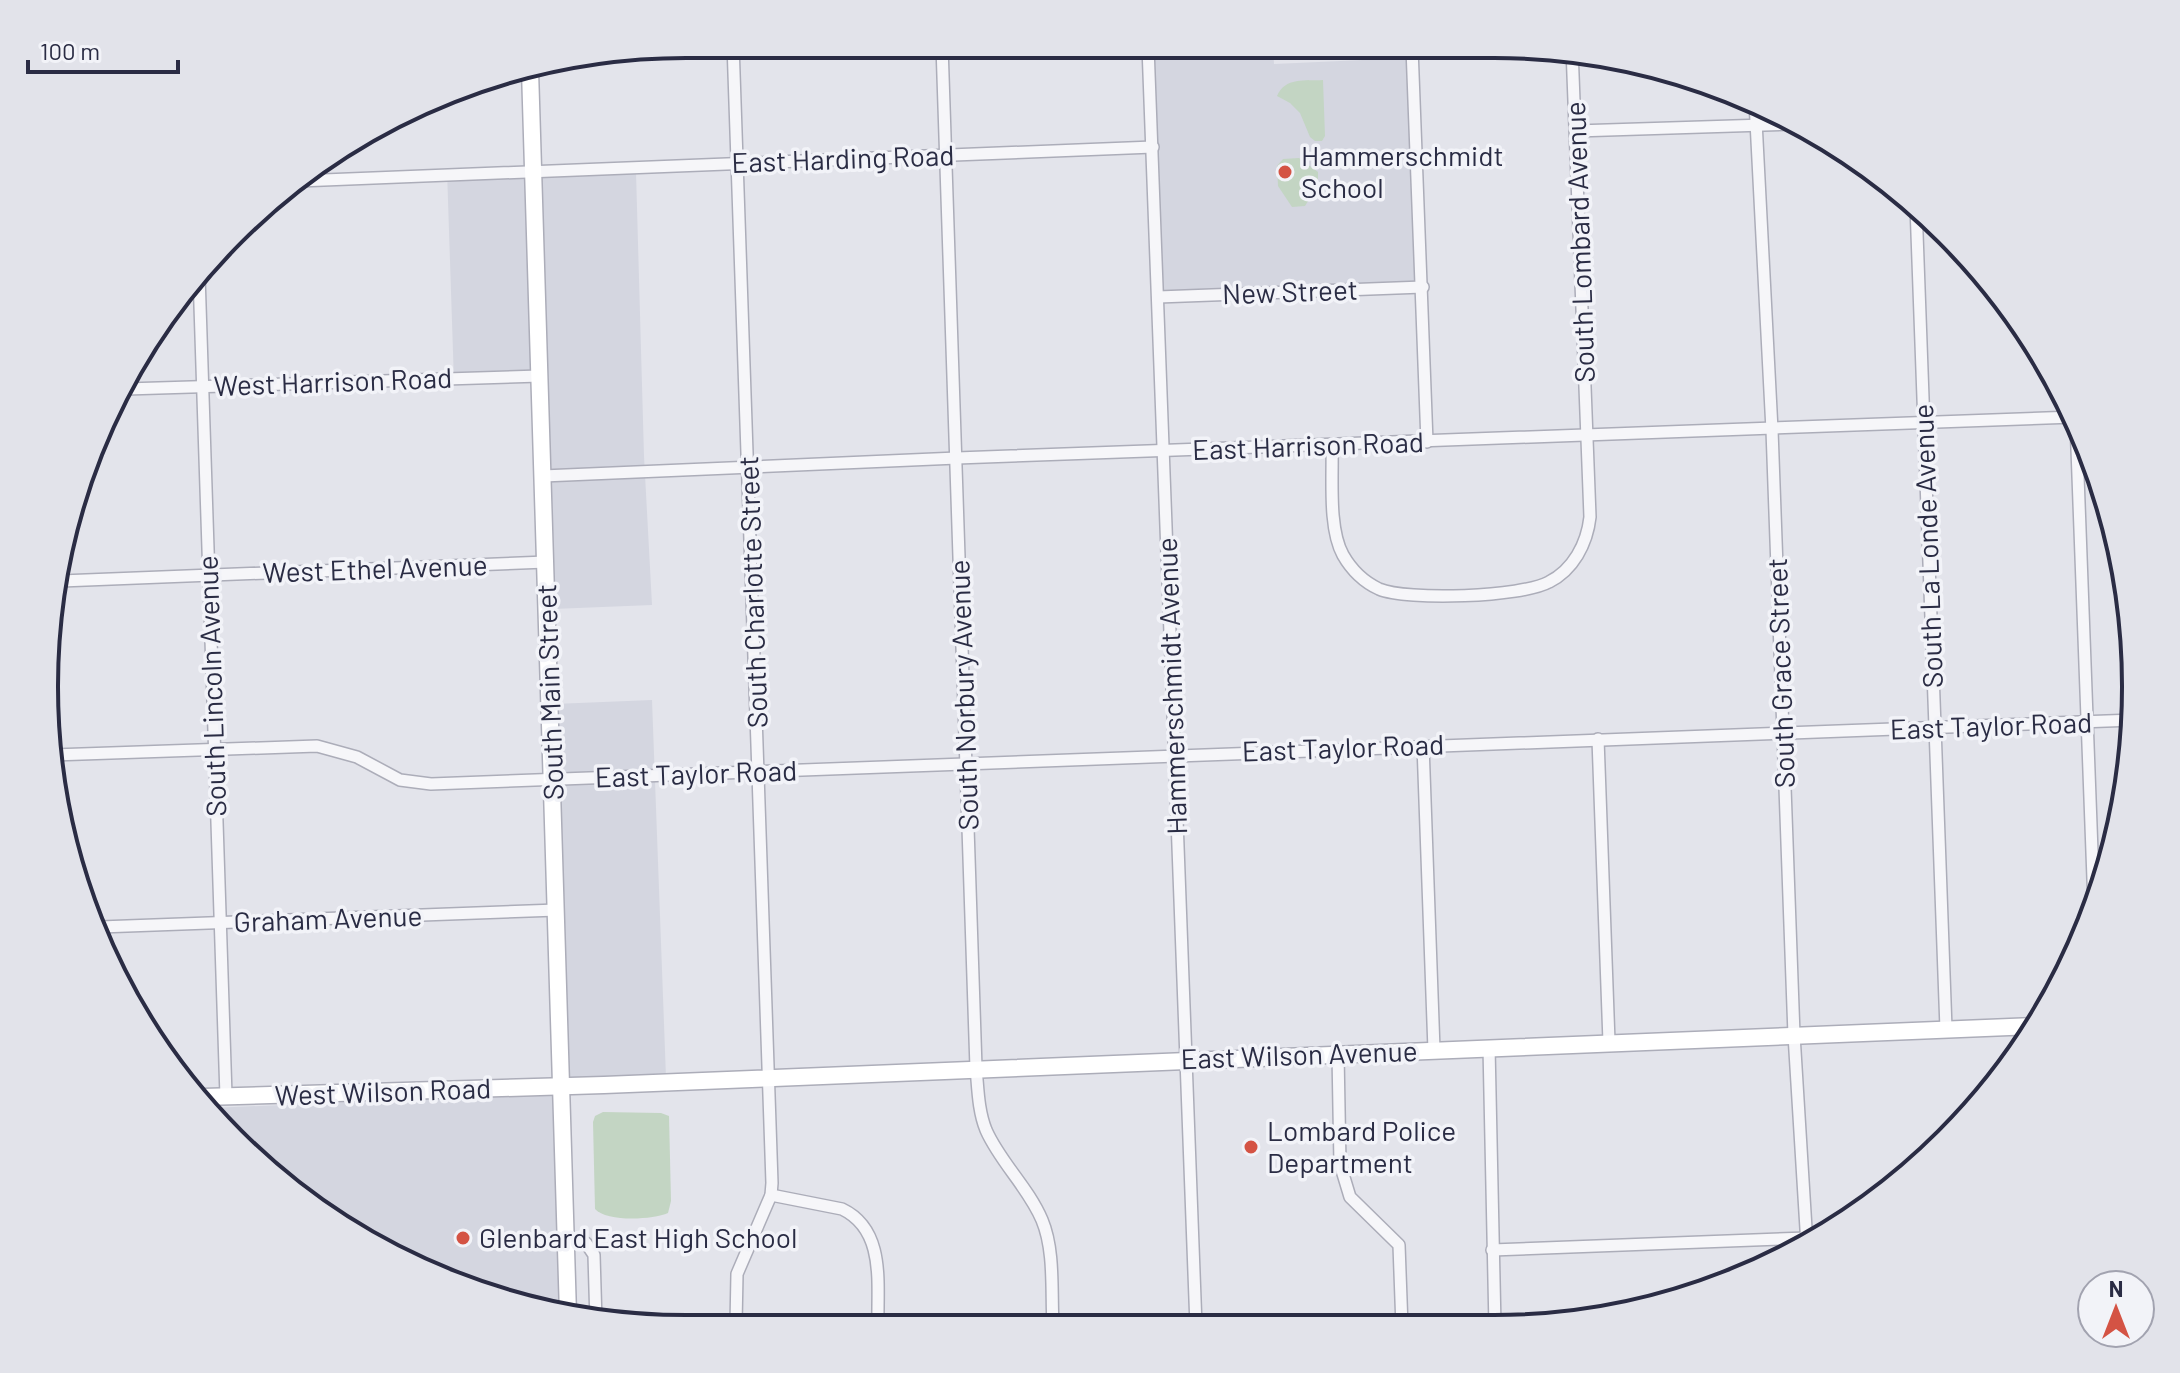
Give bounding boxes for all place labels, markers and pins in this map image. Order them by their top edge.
place label: Hammerschmidt School [1301,138,1504,204]
marker: Hammerschmidt School [1276,163,1294,181]
place label: Lombard Police Department [1267,1113,1456,1179]
marker: Lombard Police Department [1242,1138,1260,1156]
place label: Glenbard East High School [479,1220,798,1254]
marker: Glenbard East High School [454,1229,472,1247]

